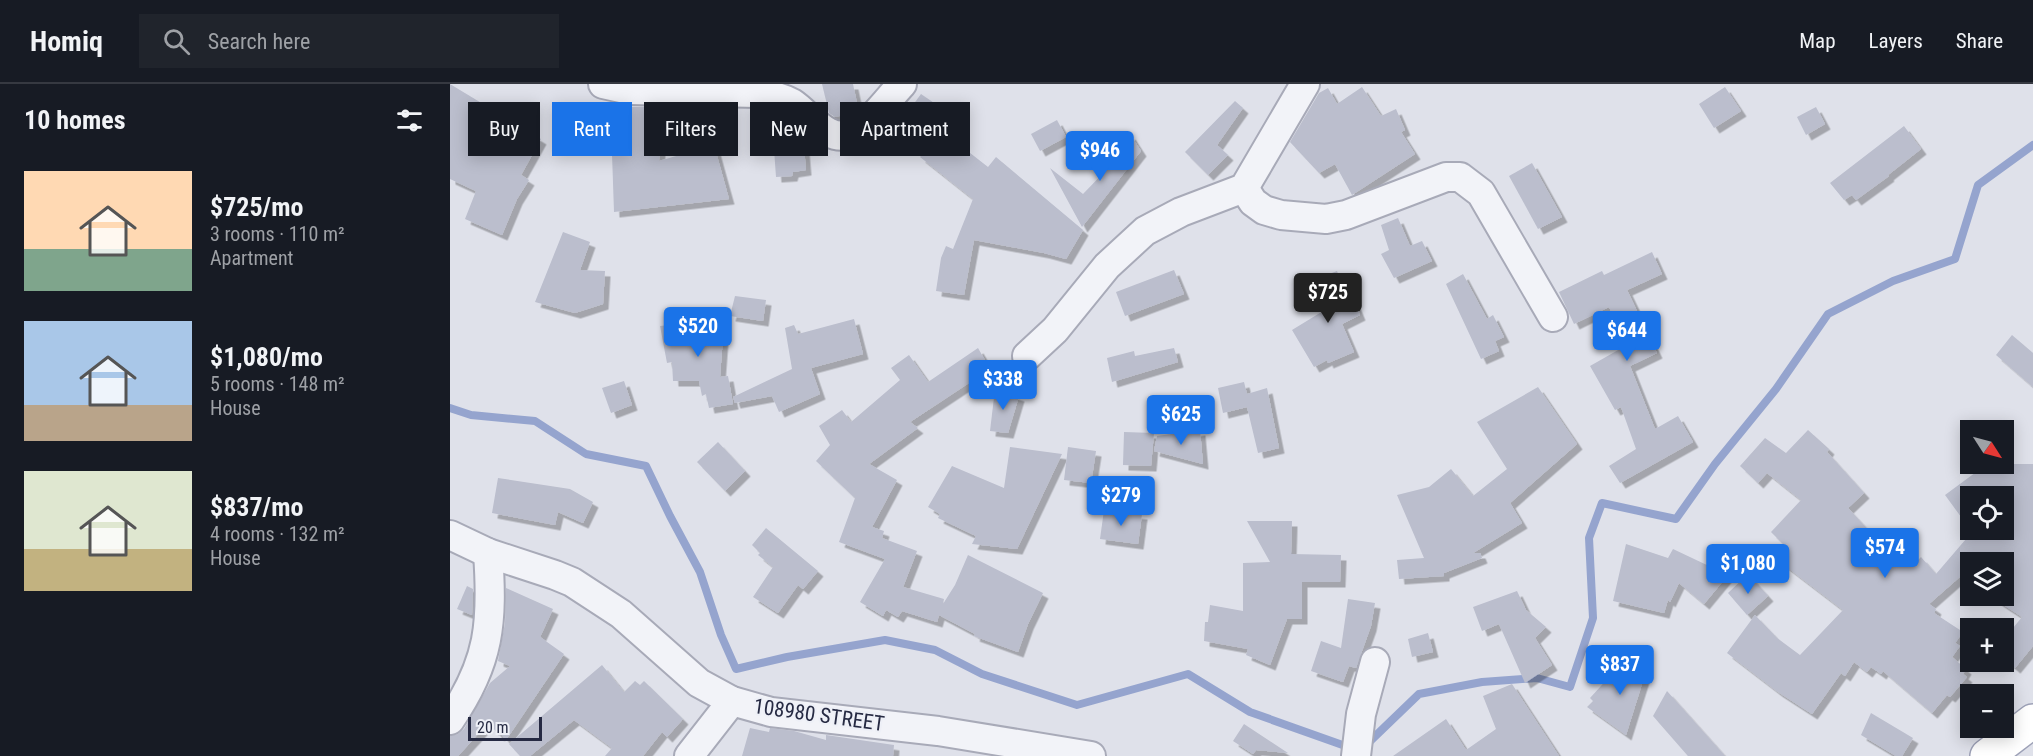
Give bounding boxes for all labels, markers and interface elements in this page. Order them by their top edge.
search box [139,14,559,68]
text: Homiq [30,25,103,58]
icon: search [160,25,193,58]
text: Search here [208,29,310,54]
text: Map [1799,29,1836,53]
text: Layers [1869,29,1923,53]
text: Share [1956,29,2003,53]
chip: Buy [468,102,540,156]
chip: Rent [552,102,632,156]
chip: Filters [644,102,738,156]
chip: New [750,102,828,156]
chip: Apartment [840,102,970,156]
icon: filters [393,104,426,137]
text: 10 homes [24,105,126,135]
pin: $946 [1064,131,1136,182]
text: $946 [1080,138,1120,162]
text: $725/mo [210,192,303,222]
icon: home [72,195,144,267]
text: 3 rooms · 110 m² [210,222,345,246]
text: Apartment [210,246,294,270]
pin: $725 [1292,273,1364,324]
text: $725 [1308,280,1348,304]
pin: $520 [662,307,734,358]
pin: $644 [1591,311,1663,362]
text: $520 [678,314,718,338]
text: $644 [1607,318,1647,342]
text: $1,080/mo [210,342,323,372]
icon: home [72,345,144,417]
pin: $338 [967,360,1039,411]
text: $338 [983,367,1023,391]
text: 5 rooms · 148 m² [210,372,345,396]
pin: $625 [1145,395,1217,446]
text: House [210,396,261,420]
text: $625 [1161,402,1201,426]
north arrow [1960,420,2014,474]
map controls [1960,420,2014,738]
pin: $279 [1085,476,1157,527]
text: $279 [1101,483,1141,507]
button: locate [1960,486,2014,540]
text: $837/mo [210,492,303,522]
icon: home [72,495,144,567]
text: 4 rooms · 132 m² [210,522,345,546]
pin: $574 [1849,528,1921,579]
text: $574 [1865,535,1905,559]
pin: $1,080 [1699,544,1797,595]
text: House [210,546,261,570]
text: $1,080 [1720,551,1776,575]
button: layers [1960,552,2014,606]
button: + [1960,618,2014,672]
pin: $837 [1584,645,1656,696]
text: $837 [1600,652,1640,676]
button: − [1960,684,2014,738]
street label: 108980 STREET [752,694,886,736]
scale bar [468,714,542,742]
text: 20 m [477,718,509,737]

